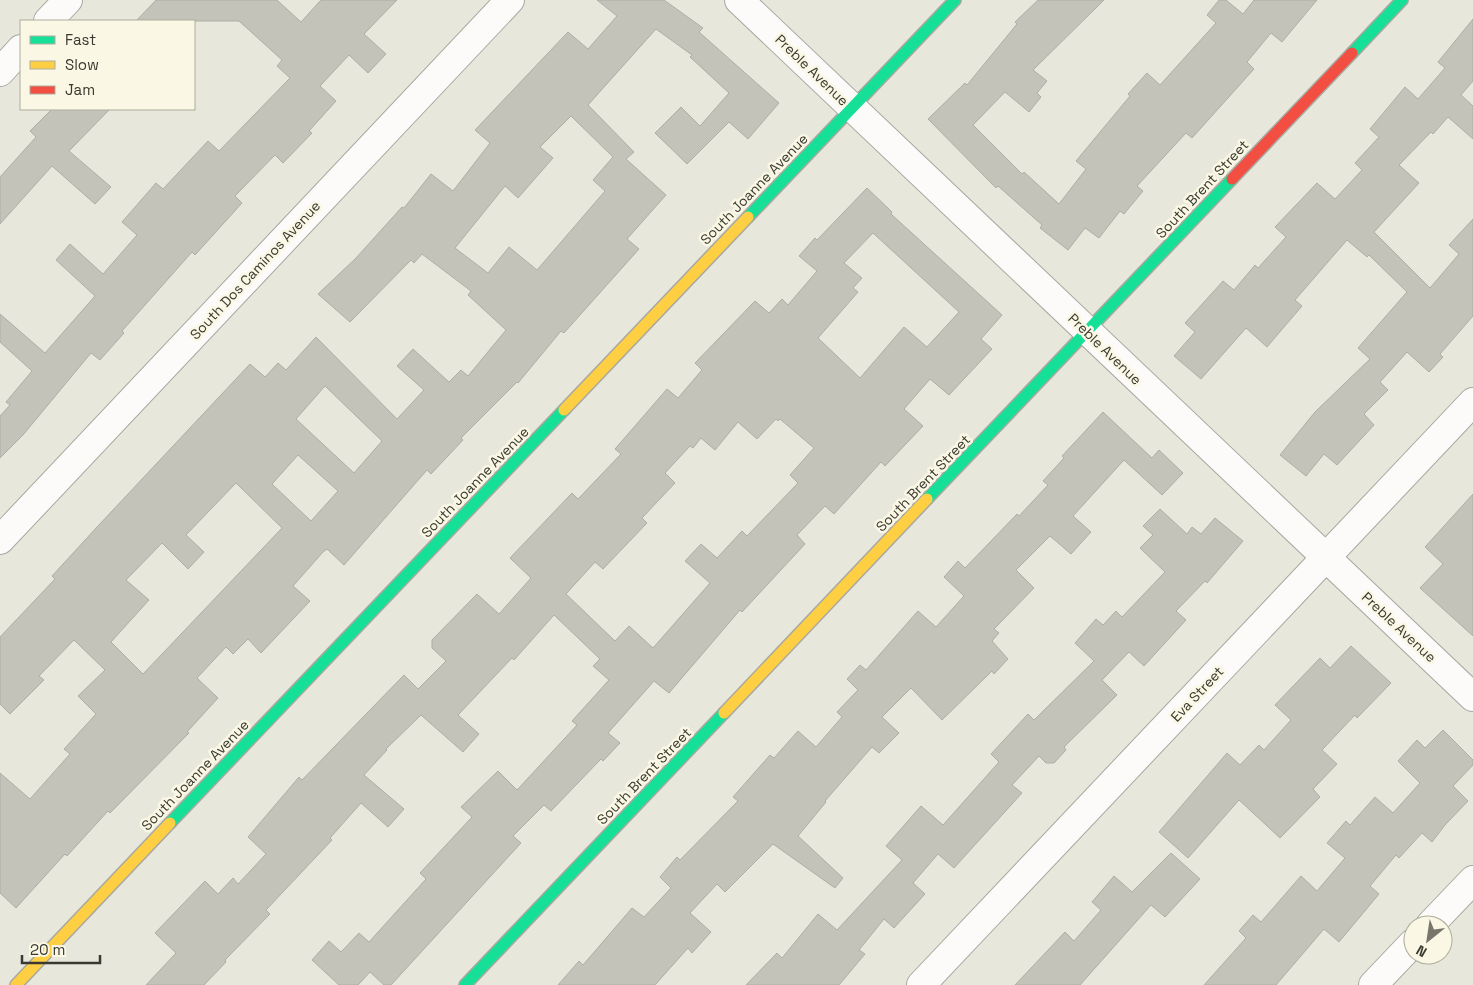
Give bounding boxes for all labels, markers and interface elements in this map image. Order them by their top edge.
legend [20,20,195,110]
text: Fast [65,30,96,49]
street label: Preble Avenue [771,30,853,110]
text: Slow [65,55,99,74]
text: Jam [65,80,95,99]
street label: South Joanne Avenue [696,130,812,248]
street label: South Brent Street [1152,136,1252,242]
street label: South Dos Caminos Avenue [186,197,324,343]
street label: Preble Avenue [1064,309,1146,389]
street label: South Joanne Avenue [417,423,533,541]
street label: South Brent Street [872,431,974,535]
street label: Preble Avenue [1358,588,1440,666]
street label: Eva Street [1167,662,1227,726]
street label: South Joanne Avenue [137,716,253,834]
street label: South Brent Street [593,724,695,828]
north arrow [1403,915,1453,965]
scale bar [22,932,100,964]
text: 20 m [30,940,65,959]
text: N [1413,941,1430,961]

